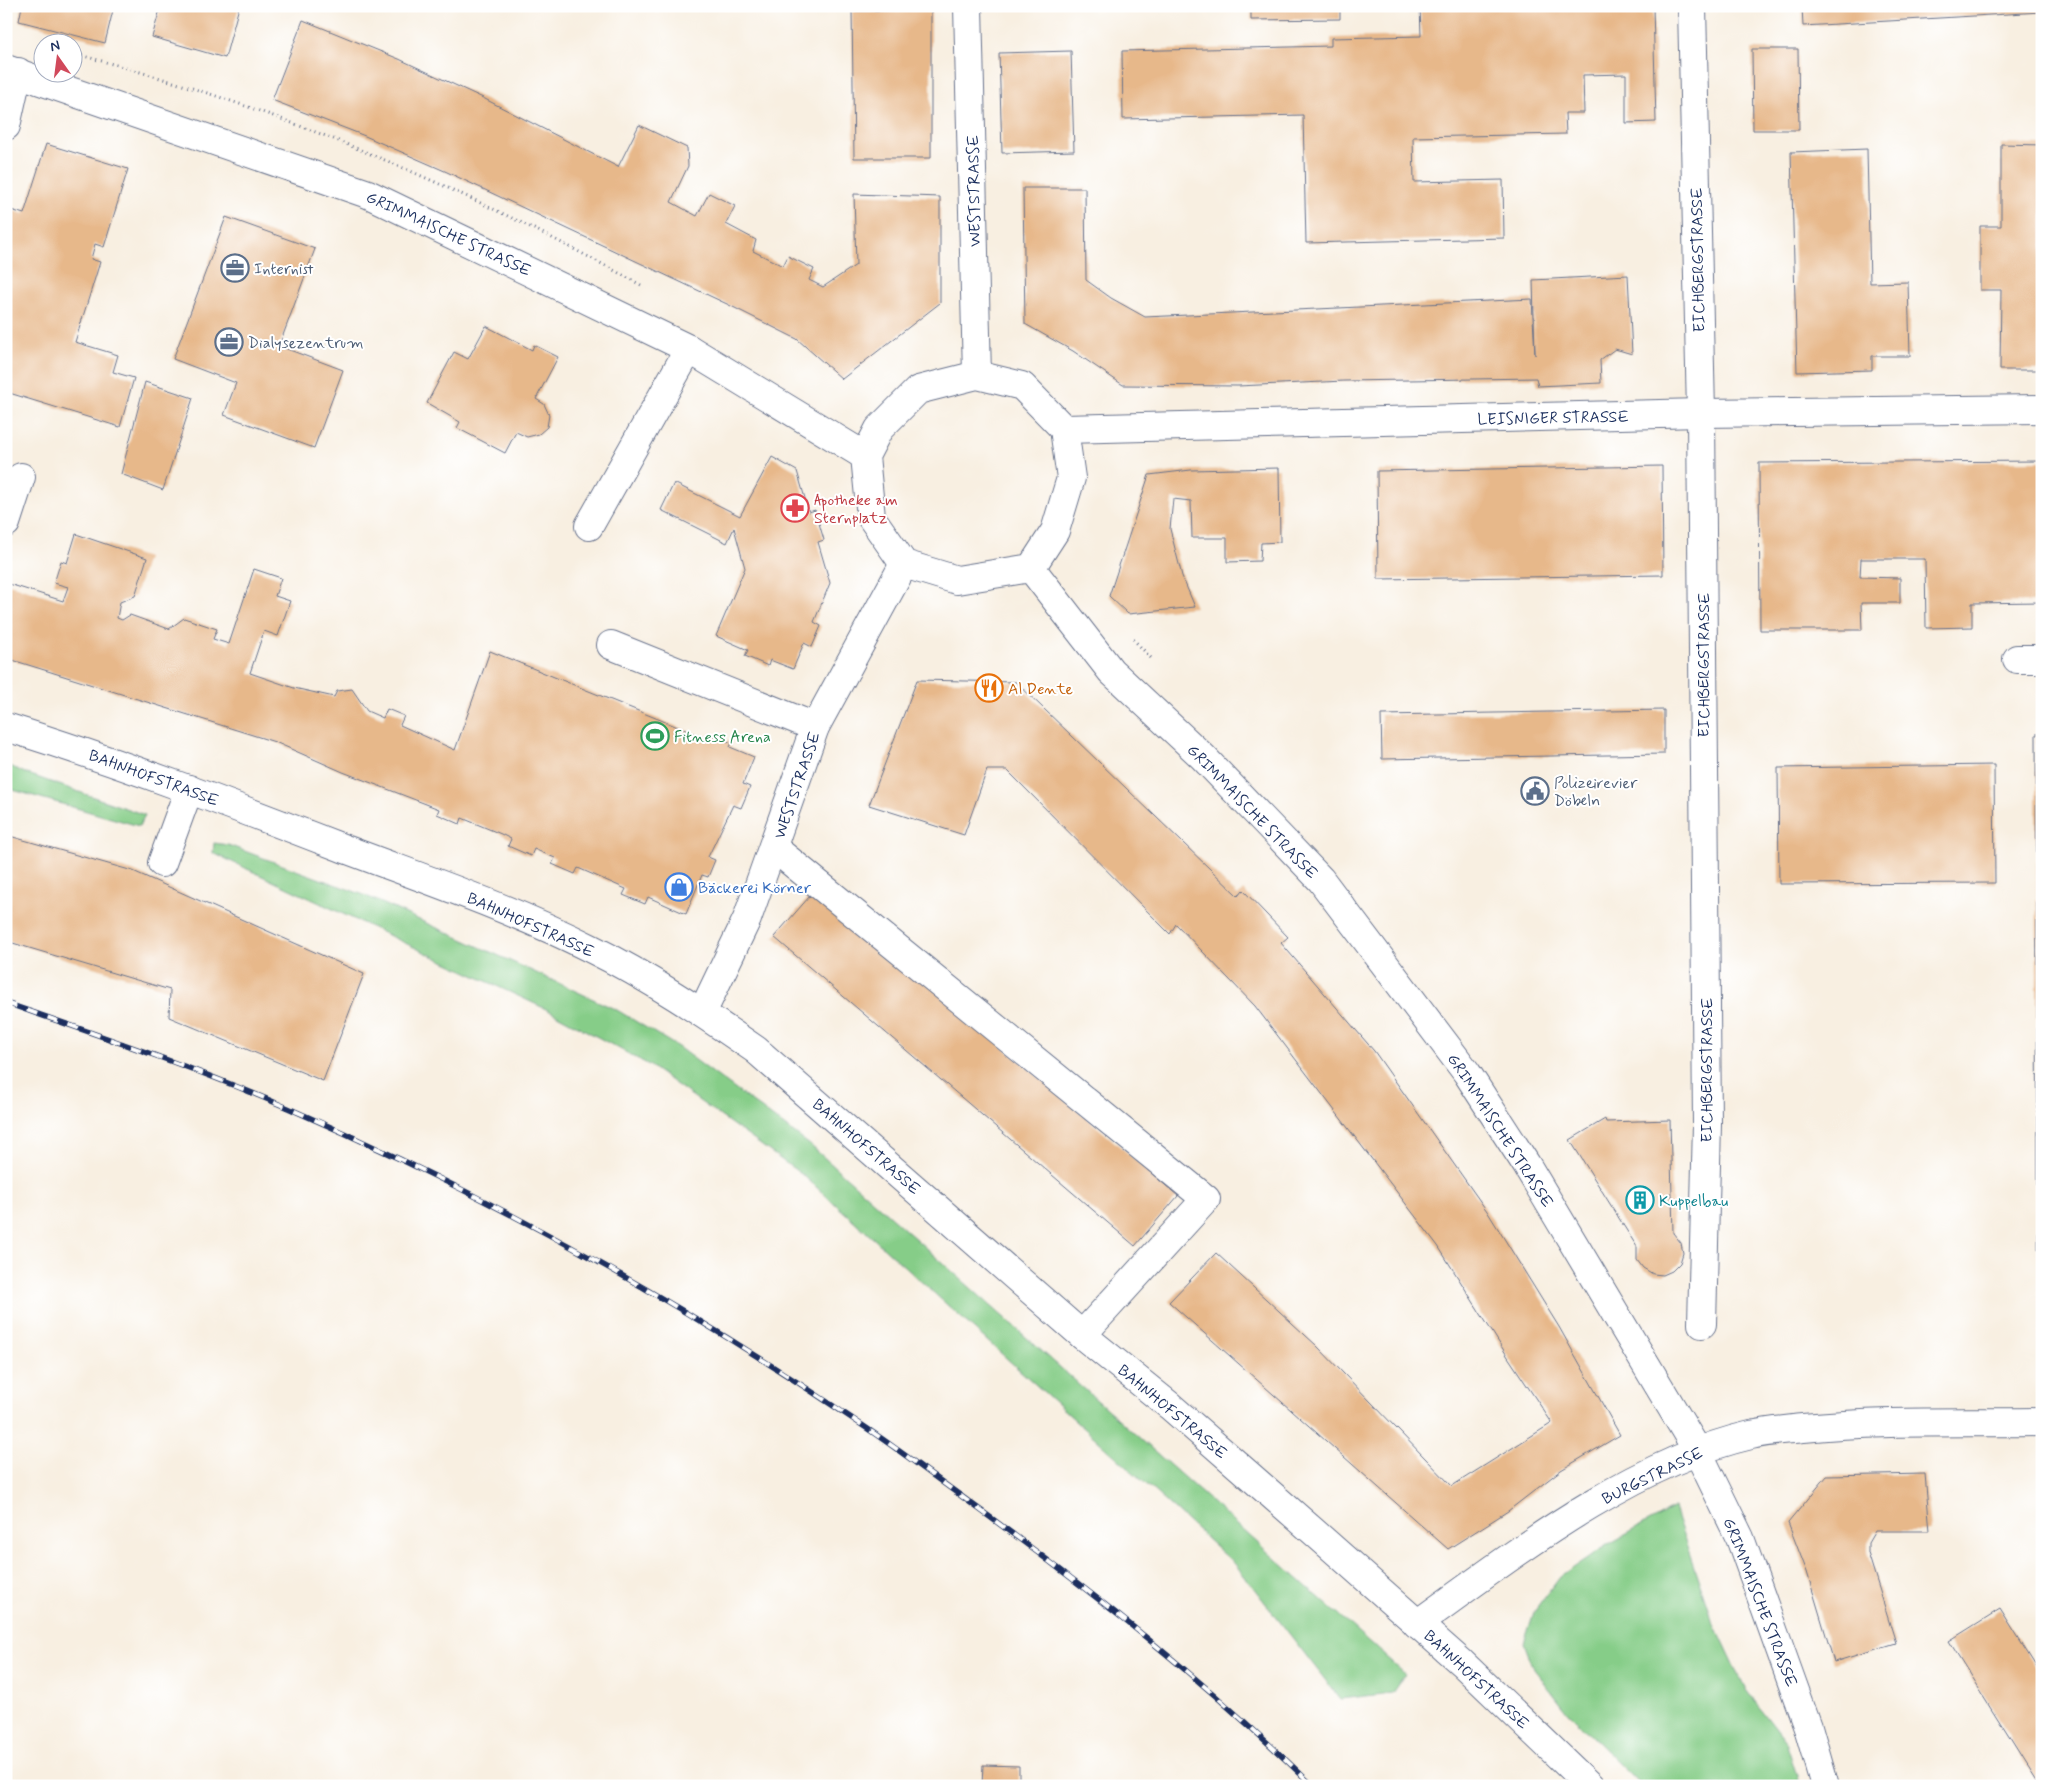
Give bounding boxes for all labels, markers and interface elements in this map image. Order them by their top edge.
north arrow [32,32,82,82]
text: N [48,36,62,56]
street label: WESTSTRASSE [963,135,986,247]
street label: GRIMMAISCHE STRASSE [363,187,534,282]
street label: EICHBERGSTRASSE [1687,187,1710,333]
office icon: Internist [220,253,250,283]
place label: Internist [254,259,314,280]
office icon: Dialysezentrum [214,327,244,357]
place label: Dialysezentrum [248,333,364,354]
street label: LEISNIGER STRASSE [1477,407,1629,430]
place label: Apotheke am Sternplatz [814,490,898,529]
pharmacy icon: Apotheke am Sternplatz [780,493,810,523]
street label: EICHBERGSTRASSE [1694,593,1715,737]
restaurant icon: Al Dente [974,673,1004,703]
place label: Al Dente [1008,679,1074,700]
sports icon: Fitness Arena [640,721,670,751]
place label: Fitness Arena [674,727,771,748]
street label: WESTSTRASSE [769,729,826,842]
street label: GRIMMAISCHE STRASSE [1182,740,1322,884]
street label: BAHNHOFSTRASSE [86,745,221,812]
place label: Polizeirevier Döbeln [1554,773,1638,812]
public building icon: Polizeirevier Döbeln [1520,776,1550,806]
shop icon: Bäckerei Körner [664,872,694,902]
place label: Bäckerei Körner [698,878,812,899]
street label: BAHNHOFSTRASSE [464,888,597,963]
street label: EICHBERGSTRASSE [1697,998,1718,1142]
street label: GRIMMAISCHE STRASSE [1442,1050,1557,1212]
street label: BAHNHOFSTRASSE [808,1094,925,1200]
building icon: Kuppelbau [1625,1185,1655,1215]
place label: Kuppelbau [1659,1191,1728,1212]
street label: BAHNHOFSTRASSE [1113,1360,1231,1464]
street label: BURGSTRASSE [1599,1443,1707,1510]
street label: GRIMMAISCHE STRASSE [1718,1515,1802,1690]
street label: BAHNHOFSTRASSE [1419,1626,1533,1734]

